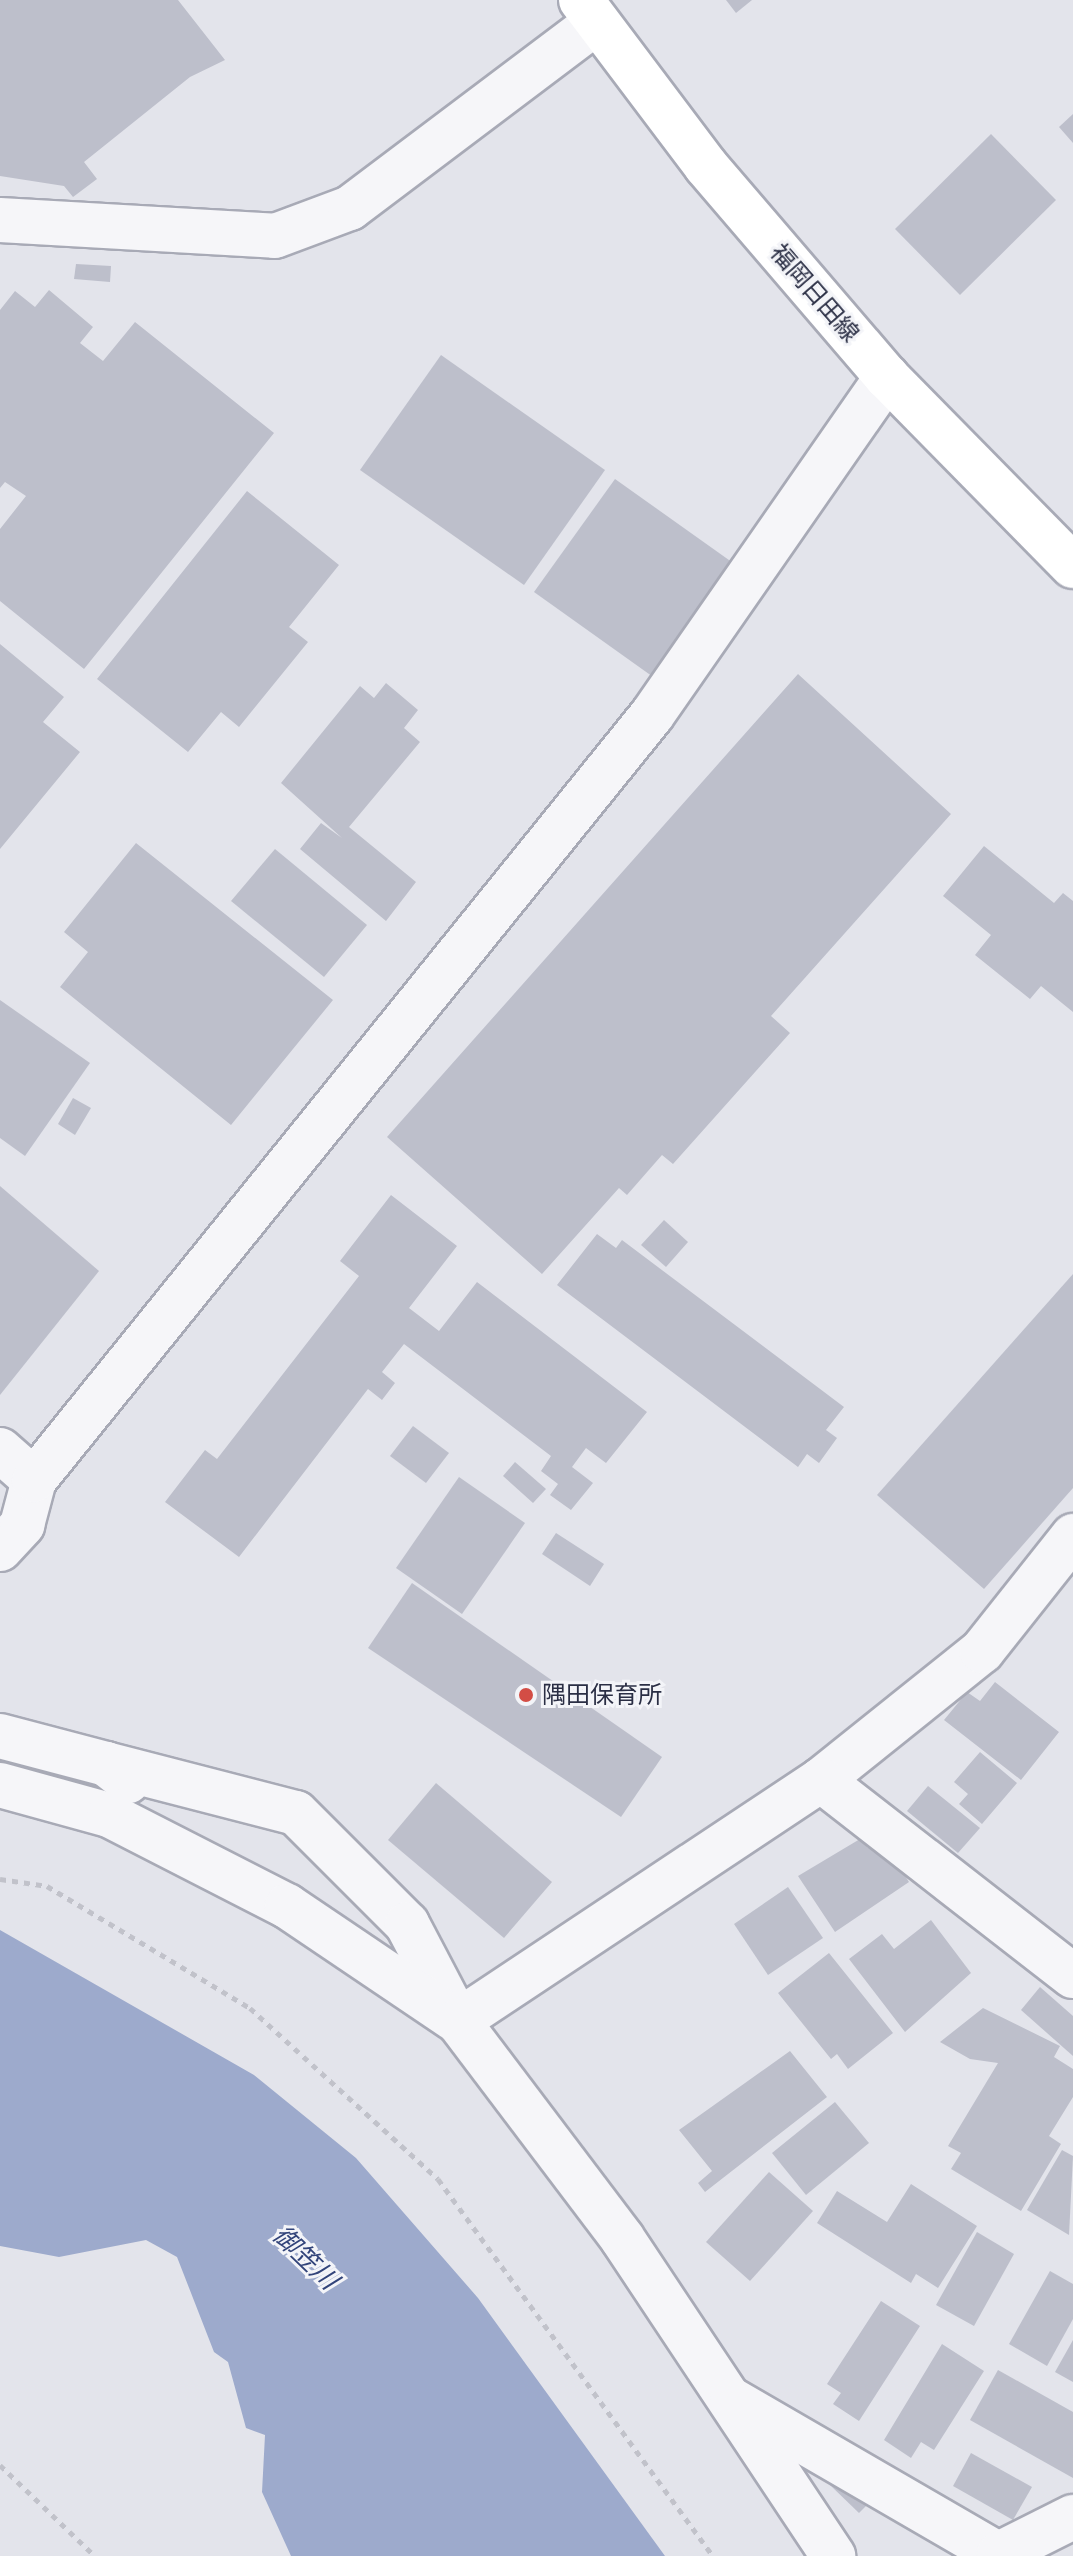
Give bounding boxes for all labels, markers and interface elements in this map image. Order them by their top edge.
street label: 福岡日田線 [765,238,865,348]
place label: 隅田保育所 [542,1681,662,1709]
marker: 隅田保育所 [517,1686,535,1704]
water label: 御笠川 [266,2220,344,2296]

